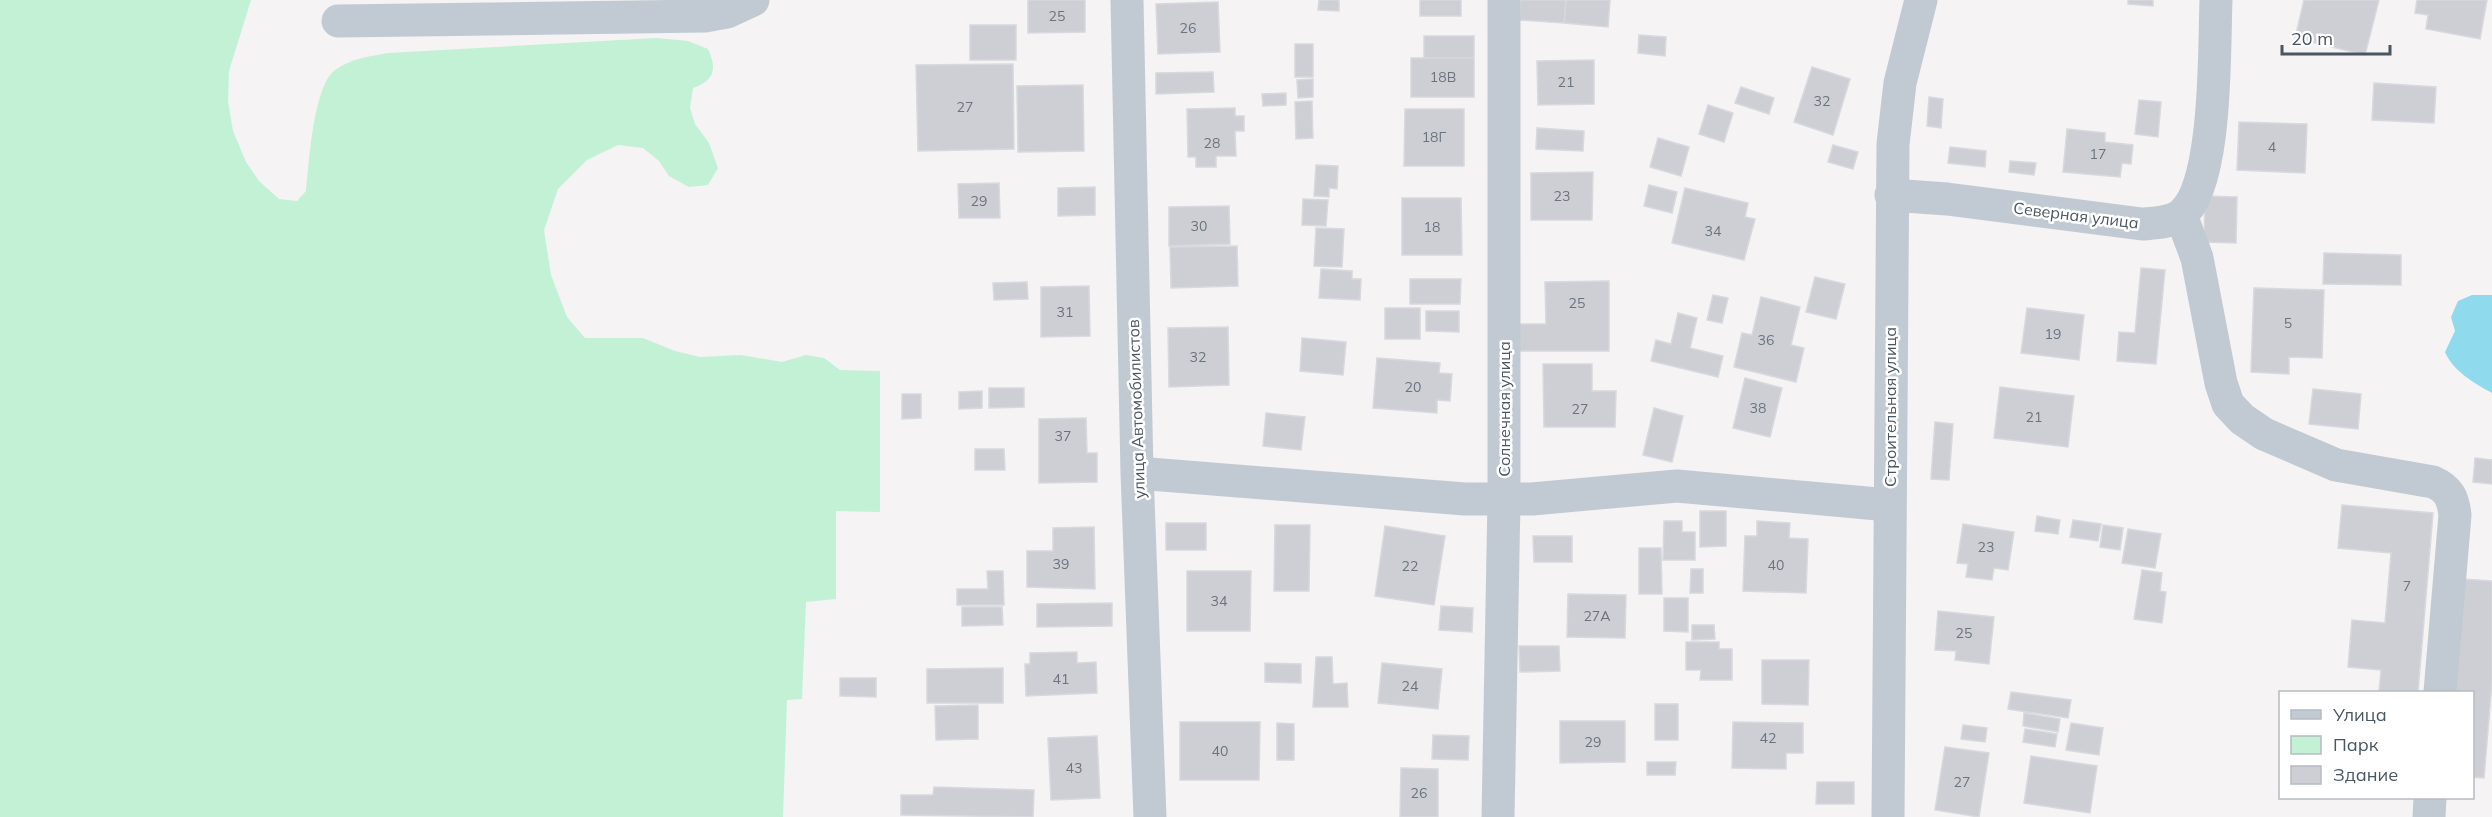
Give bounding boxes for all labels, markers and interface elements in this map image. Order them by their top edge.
house number: 25 [1049,7,1065,25]
scale bar [2282,18,2390,56]
house number: 26 [1180,19,1196,37]
text: 20 m [2291,27,2333,50]
house number: 18В [1430,68,1456,86]
house number: 21 [1558,73,1574,91]
house number: 32 [1814,92,1830,110]
house number: 27 [957,98,973,116]
house number: 18Г [1422,128,1447,146]
house number: 28 [1204,134,1220,152]
house number: 4 [2268,138,2277,156]
house number: 17 [2090,145,2106,163]
house number: 23 [1554,187,1570,205]
house number: 29 [971,192,987,210]
street label: Северная улица [2012,197,2140,233]
house number: 30 [1191,217,1207,235]
house number: 18 [1424,218,1440,236]
house number: 34 [1705,222,1722,240]
house number: 25 [1569,294,1585,312]
house number: 31 [1057,303,1073,321]
house number: 5 [2284,314,2292,332]
street label: улица Автомобилистов [1123,319,1149,499]
house number: 19 [2045,325,2061,343]
street label: Строительная улица [1880,327,1900,487]
house number: 36 [1758,331,1774,349]
street label: Солнечная улица [1494,341,1514,477]
house number: 32 [1190,348,1206,366]
house number: 20 [1405,378,1421,396]
house number: 38 [1750,399,1766,417]
house number: 27 [1572,400,1588,418]
house number: 21 [2026,408,2042,426]
house number: 37 [1055,427,1071,445]
house number: 23 [1978,538,1994,556]
house number: 39 [1053,555,1069,573]
house number: 40 [1768,556,1784,574]
house number: 22 [1402,557,1418,575]
house number: 7 [2403,577,2411,595]
house number: 34 [1211,592,1228,610]
house number: 27А [1583,607,1611,625]
house number: 25 [1956,624,1972,642]
house number: 41 [1053,670,1069,688]
house number: 24 [1402,677,1419,695]
legend [2279,691,2474,799]
text: Улица [2332,703,2387,726]
house number: 42 [1760,729,1776,747]
house number: 29 [1585,733,1601,751]
text: Парк [2333,733,2379,756]
house number: 40 [1212,742,1228,760]
house number: 43 [1066,759,1082,777]
text: Здание [2333,763,2398,786]
house number: 27 [1954,773,1970,791]
house number: 26 [1411,784,1427,802]

